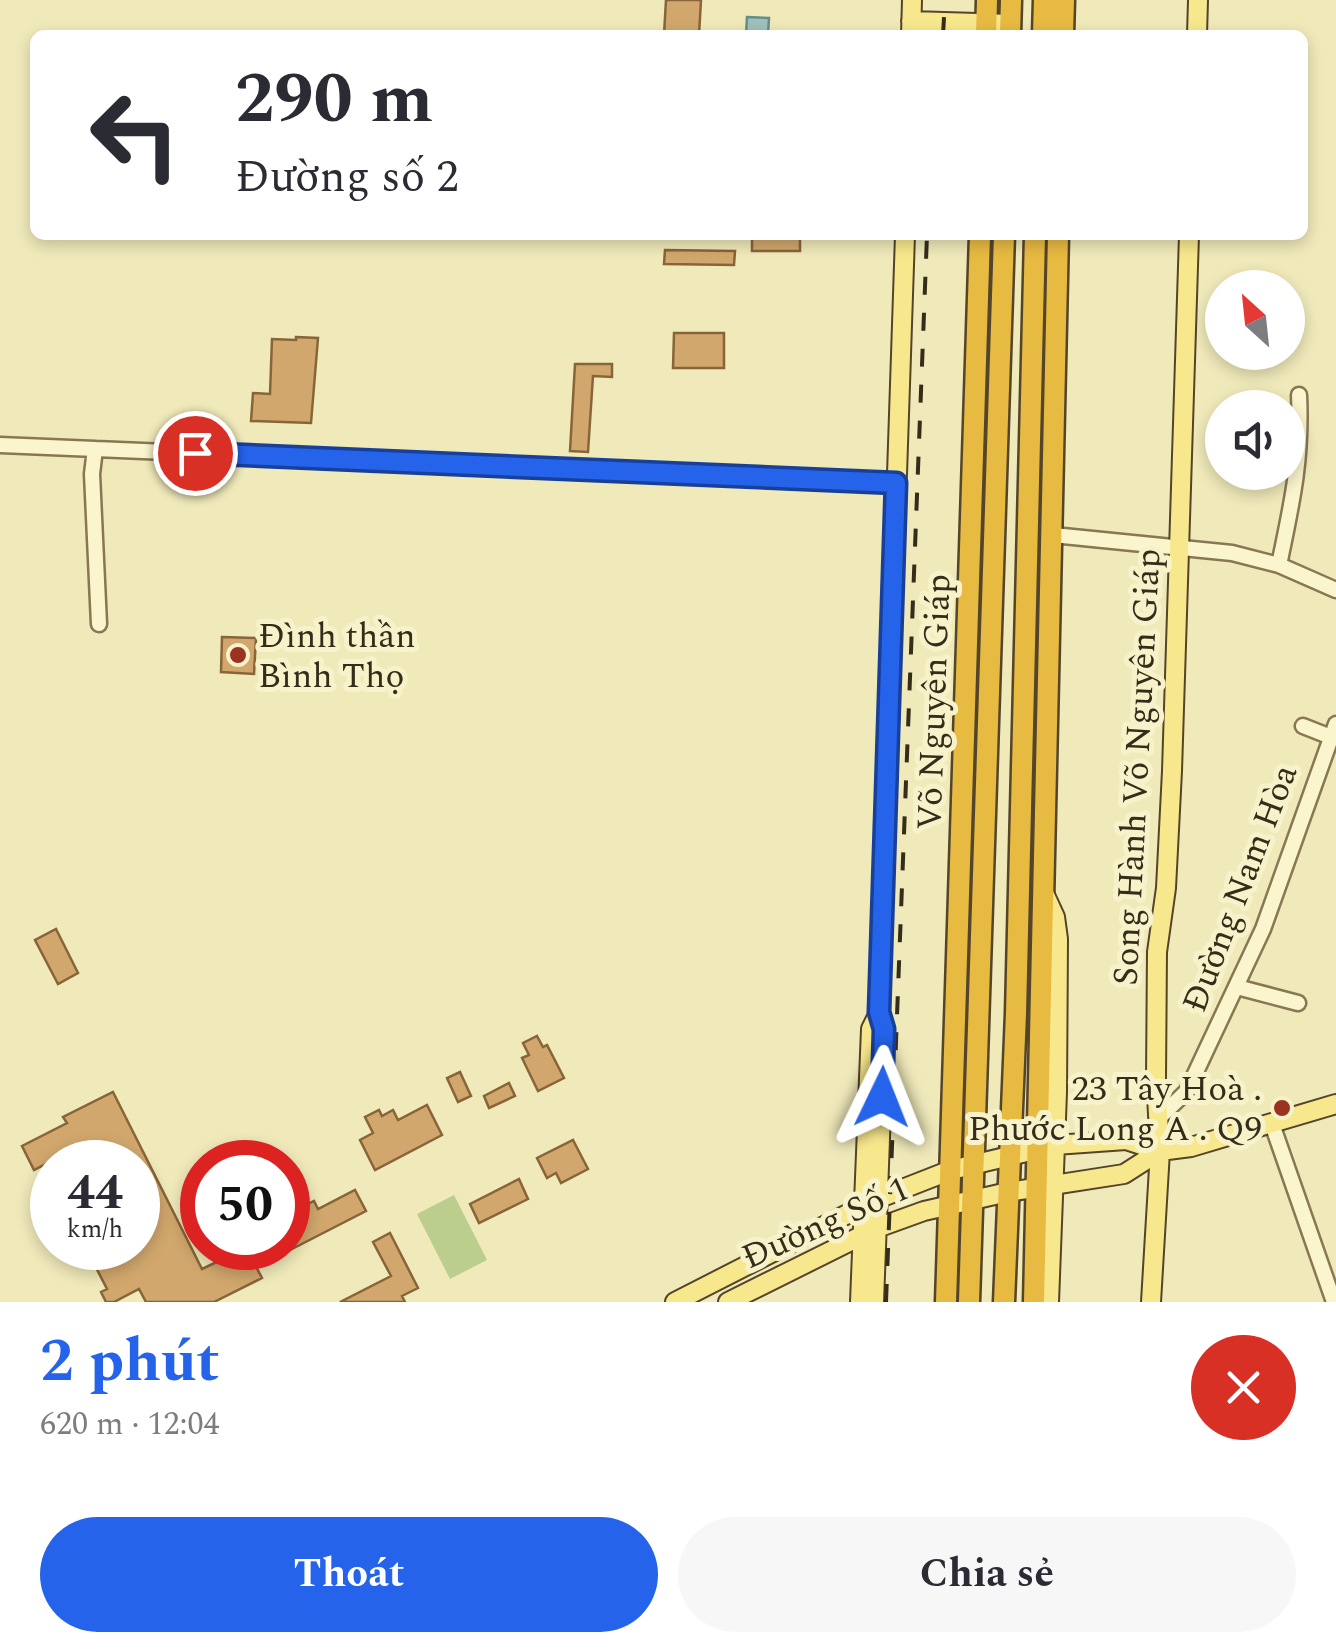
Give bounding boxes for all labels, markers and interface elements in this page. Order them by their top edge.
text: 290 m [235,47,433,153]
icon: left [70,70,200,200]
text: Đường số 2 [235,143,459,212]
north arrow [1205,270,1305,370]
map controls [1205,270,1305,490]
button: sound [1205,390,1305,490]
pin [153,411,238,496]
icon: arrive [168,426,223,481]
street label: Song Hành Võ Nguyên Giáp [1100,547,1175,987]
street label: Võ Nguyên Giáp [904,573,965,831]
place label: Đình thần Bình Thọ [258,610,416,703]
marker: Đình thần Bình Thọ [227,644,249,666]
street label: Đường Nam Hòa [1169,757,1312,1020]
position arrow [830,1045,934,1149]
place label: 23 Tây Hoà . Phước Long A . Q9 [968,1063,1262,1156]
marker: 23 Tây Hoà . Phước Long A . Q9 [1271,1097,1293,1119]
speed limit sign: 50 [180,1140,310,1270]
text: 44 [67,1155,123,1231]
street label: Đường Số 1 [733,1163,918,1284]
text: km/h [67,1211,123,1249]
text: 2 phút [40,1316,220,1408]
button: close [1191,1335,1296,1440]
text: 620 m · 12:04 [40,1400,220,1449]
button: Thoát [40,1517,658,1632]
button: Chia sẻ [678,1517,1296,1632]

